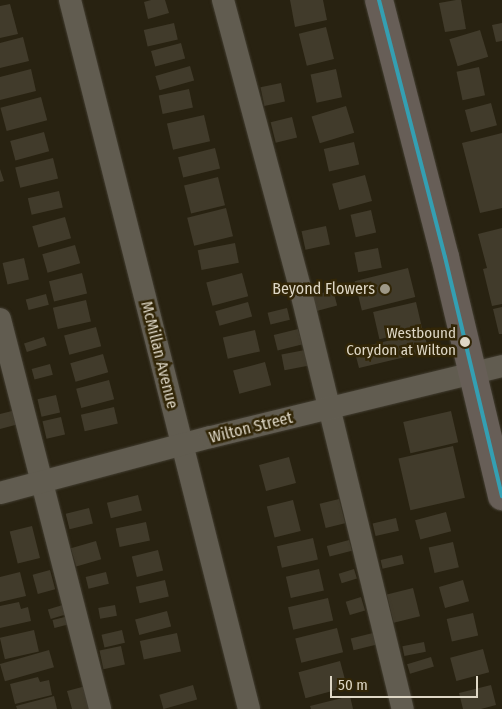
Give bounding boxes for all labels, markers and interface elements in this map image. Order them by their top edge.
place label: Beyond Flowers [272,279,375,299]
marker: Beyond Flowers [379,283,391,295]
street label: McMillan Avenue [136,299,182,411]
place label: Westbound Corydon at Wilton [346,324,456,359]
marker: Westbound Corydon at Wilton [460,337,470,347]
street label: Wilton Street [207,408,295,448]
scale bar [332,666,480,698]
text: 50 m [338,676,368,694]

